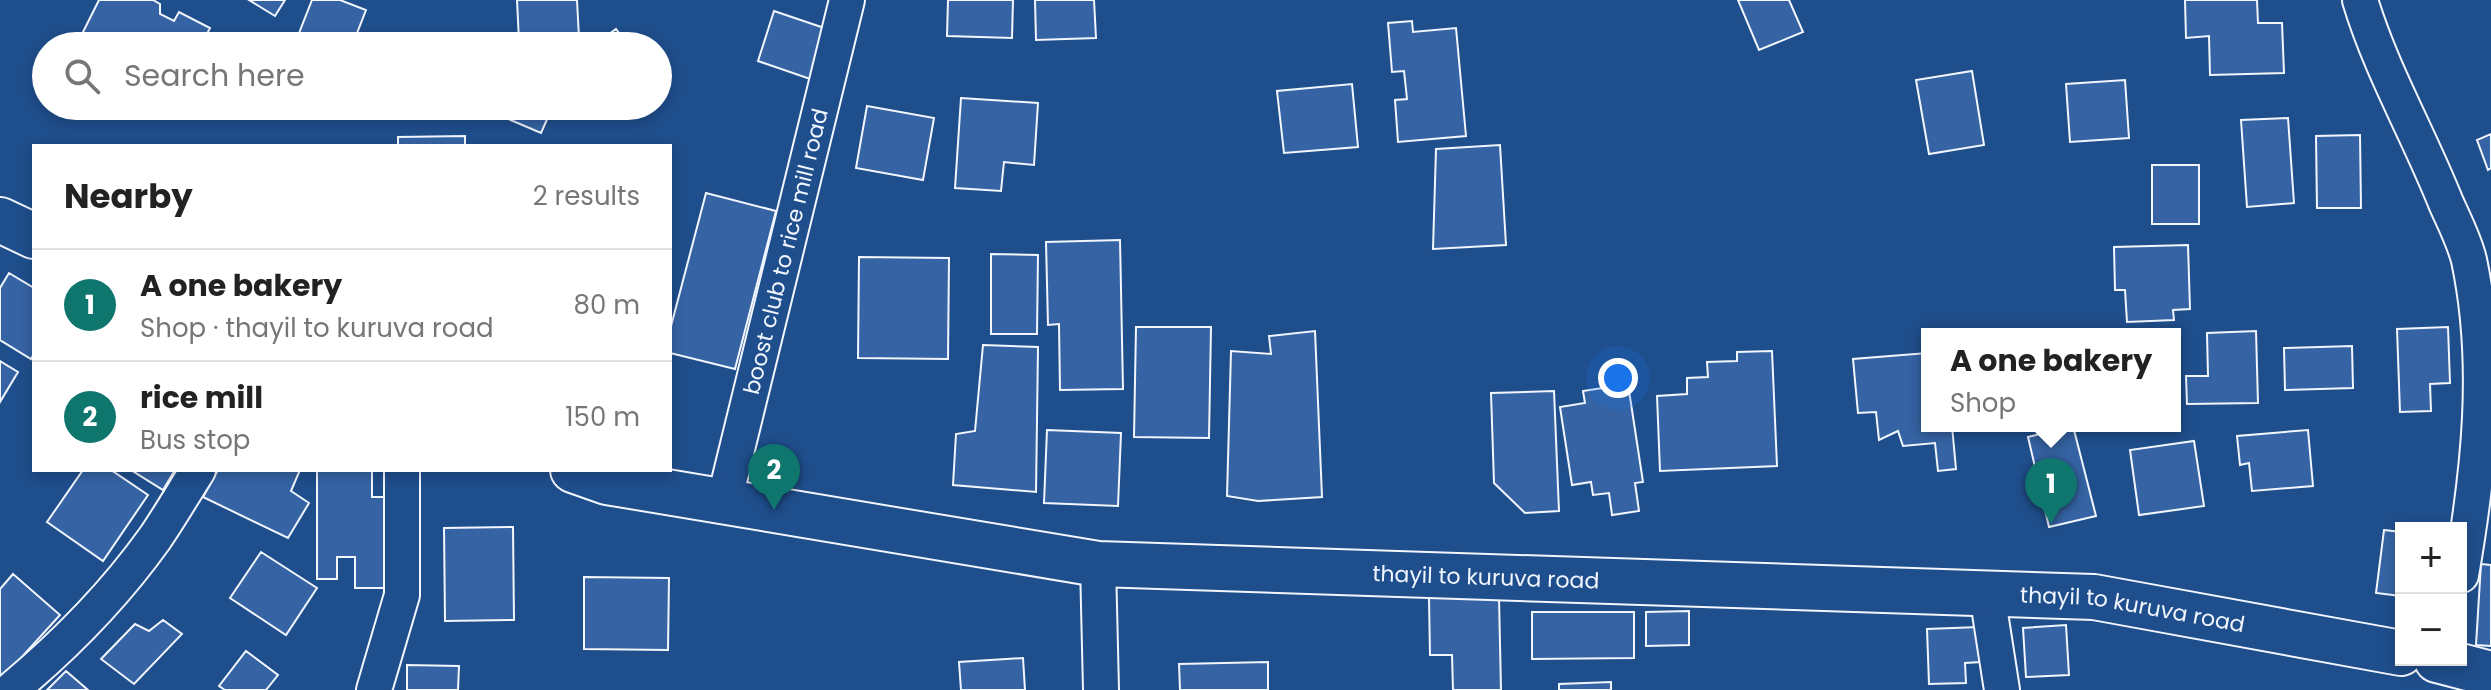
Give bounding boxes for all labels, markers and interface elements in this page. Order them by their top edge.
search box [32,32,672,120]
icon: search [60,54,104,98]
text: Search here [124,54,305,97]
street label: boost club to rice mill road [735,105,835,398]
text: Nearby [64,172,193,220]
text: 2 results [533,178,640,214]
text: A one bakery [140,264,342,307]
text: 1 [85,287,95,323]
text: 80 m [574,287,640,323]
text: Shop · thayil to kuruva road [140,310,494,346]
popup [1921,328,2181,432]
text: A one bakery [1950,339,2152,382]
your location [1598,358,1638,398]
text: rice mill [140,376,263,419]
text: Shop [1950,385,2016,421]
text: 2 [83,399,97,435]
text: 150 m [565,399,640,435]
text: Bus stop [140,422,250,458]
pin: 2 [748,444,800,510]
pin: 1 [2025,458,2077,524]
map controls [2395,522,2467,666]
button: + [2395,522,2467,594]
street label: thayil to kuruva road [1372,558,1600,596]
street label: thayil to kuruva road [2020,579,2247,640]
button: − [2395,594,2467,666]

